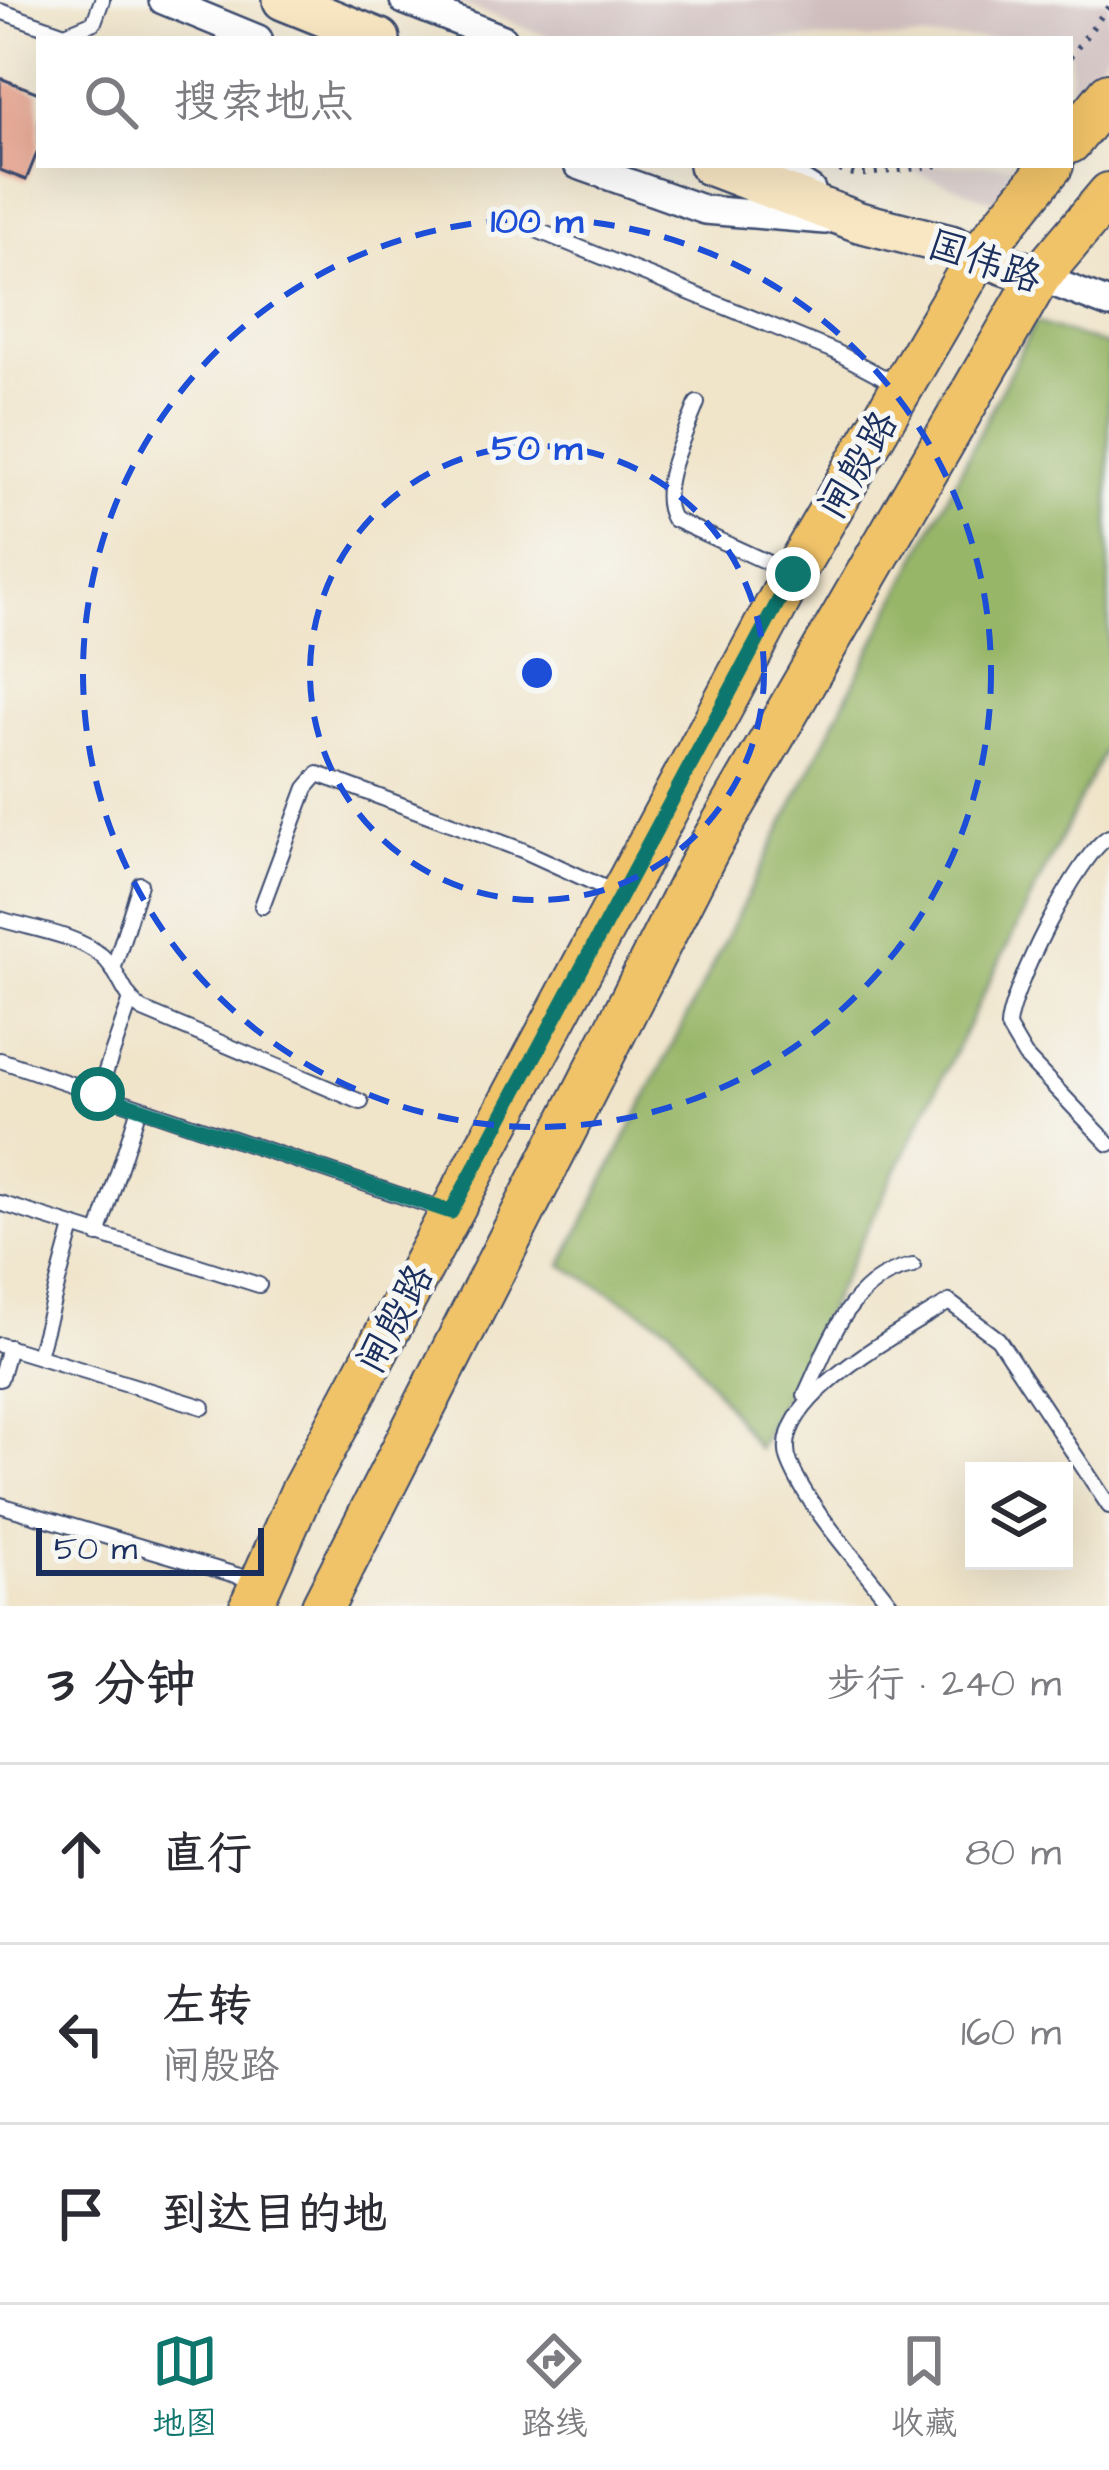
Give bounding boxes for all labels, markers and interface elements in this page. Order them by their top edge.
search box [36,36,1073,168]
icon: search [78,69,144,135]
text: 搜索地点 [174,72,354,134]
text: 100 m [491,196,584,247]
street label: 国伟路 [920,218,1048,307]
street label: 闸殷路 [807,401,912,530]
text: 50 m [492,423,583,474]
route end [766,547,820,601]
centre of rings [516,652,558,694]
route start [71,1067,125,1121]
street label: 闸殷路 [345,1255,448,1384]
map controls [965,1462,1073,1570]
button: layers [965,1462,1073,1570]
scale bar [36,1522,264,1575]
text: 50 m [54,1526,137,1572]
text: 3 分钟 [48,1650,196,1721]
text: 步行 · 240 m [827,1658,1061,1712]
icon: ahead [48,1821,114,1887]
text: 直行 [162,1824,252,1886]
text: 80 m [965,1827,1061,1881]
text: 左转 [162,1976,252,2038]
icon: left [48,2001,114,2067]
text: 160 m [961,2007,1061,2061]
text: 闸殷路 [162,2040,279,2094]
icon: arrive [48,2181,114,2247]
text: 到达目的地 [162,2184,387,2246]
tab: 地图 [152,2328,218,2447]
tab: 路线 [521,2328,587,2447]
tab: 收藏 [891,2328,957,2447]

